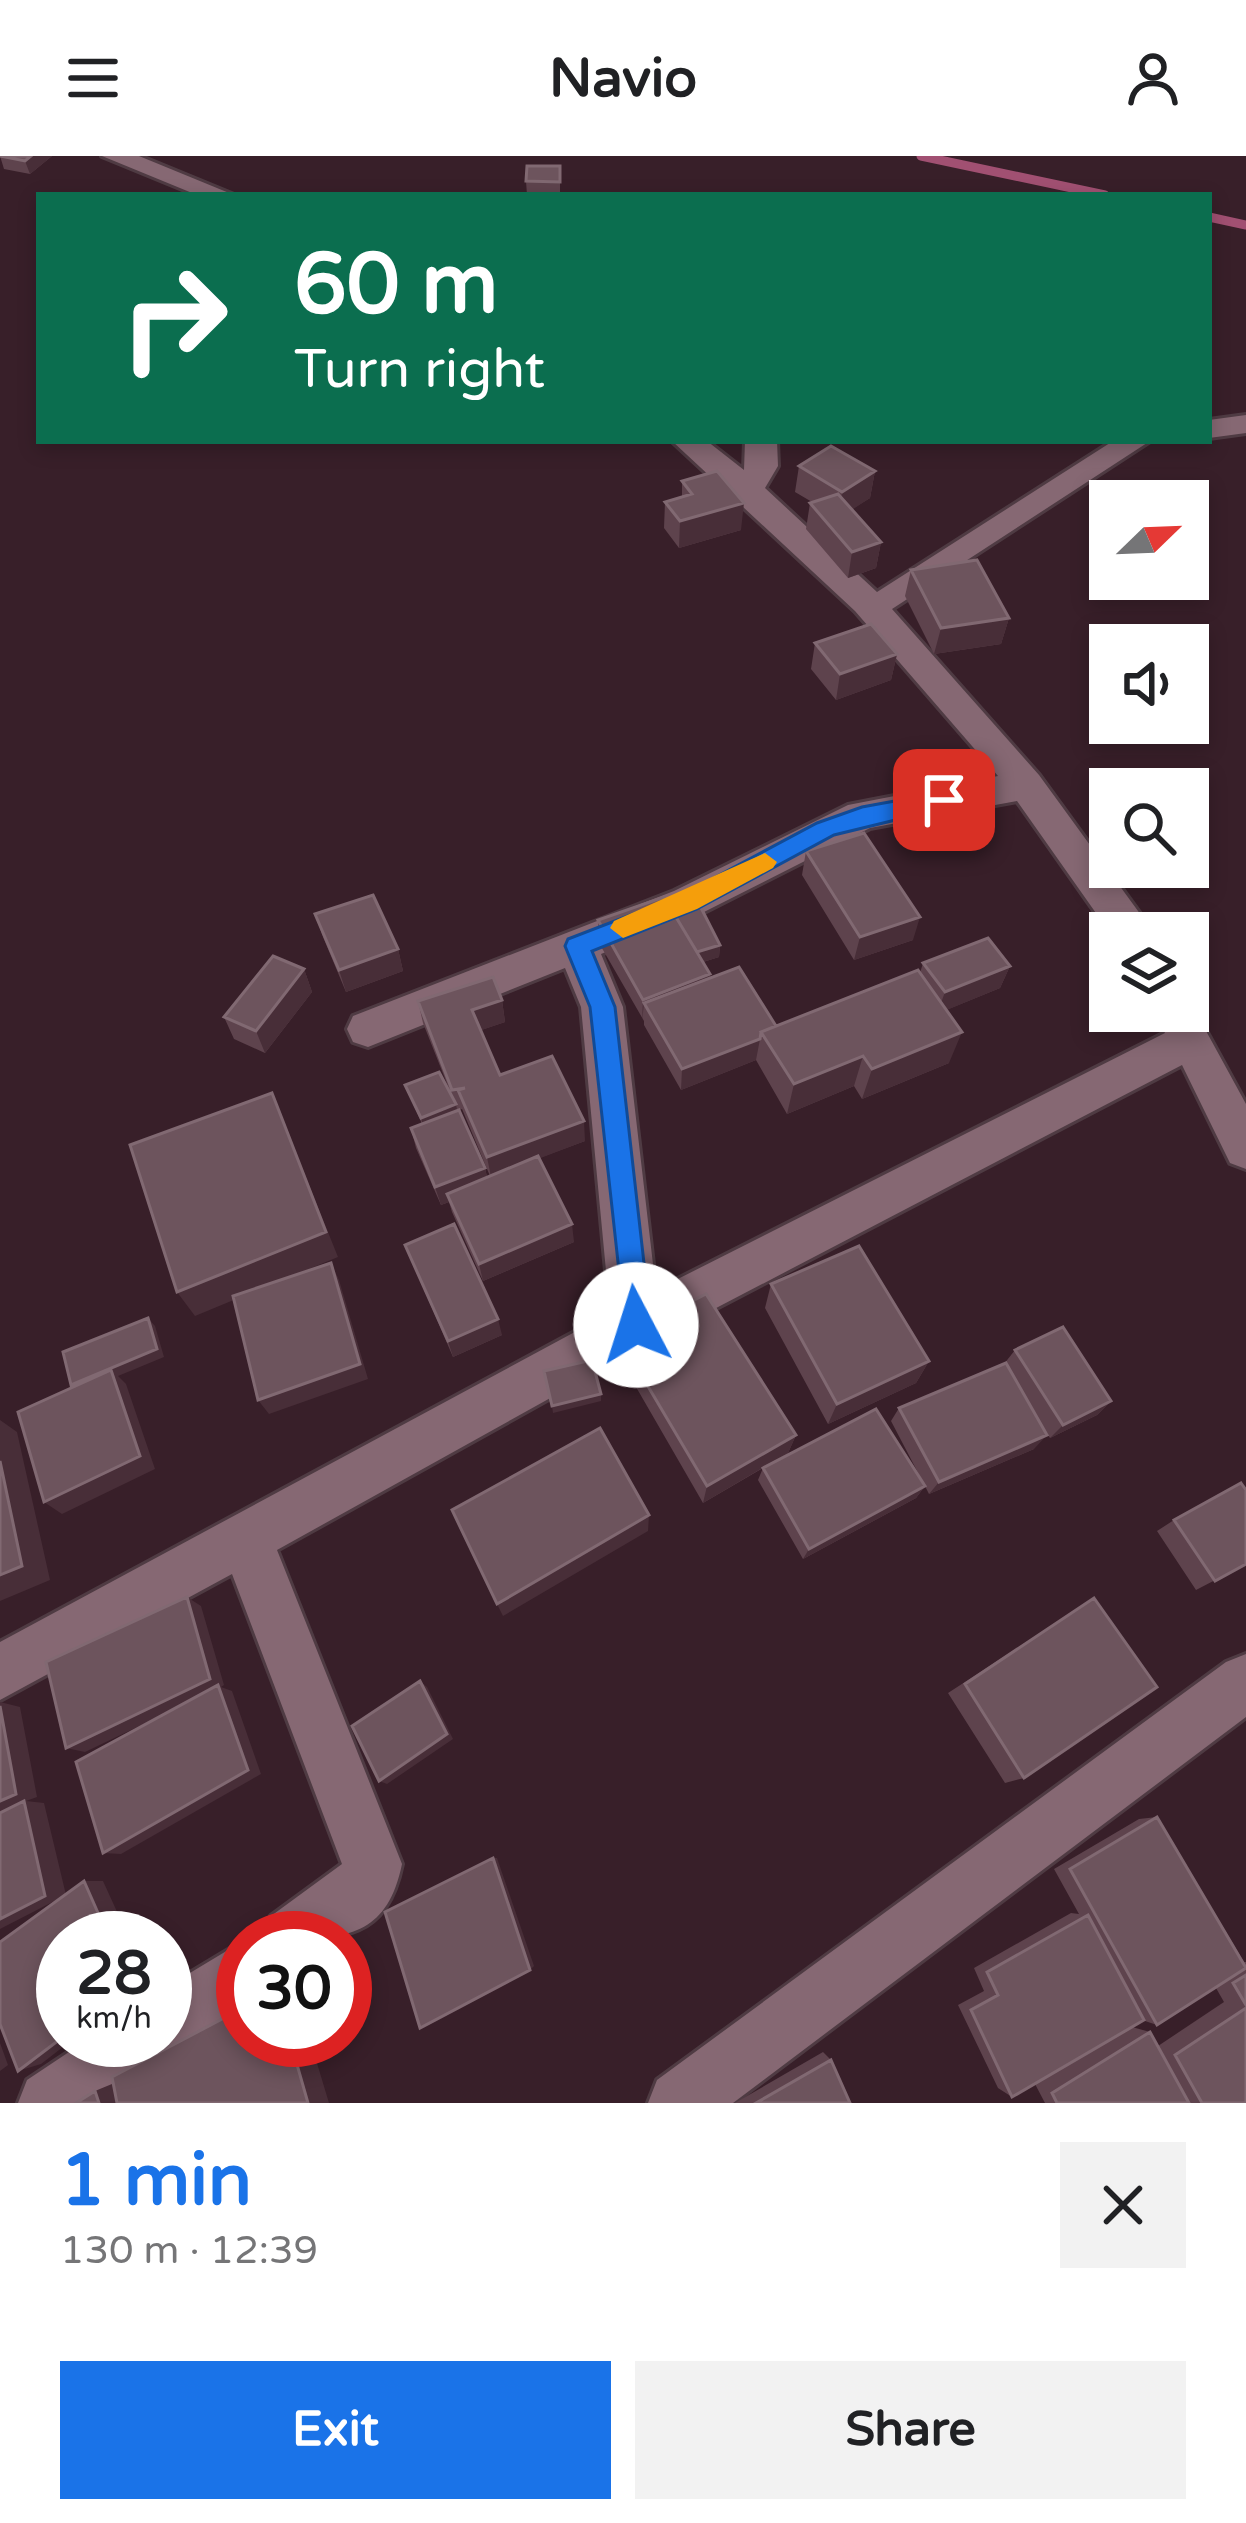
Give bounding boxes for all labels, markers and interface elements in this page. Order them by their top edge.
icon: menu [60,45,126,111]
icon: person [1120,45,1186,111]
text: Navio [549,46,697,111]
text: 60 m [294,235,498,336]
icon: right [96,240,252,396]
text: Turn right [294,337,545,402]
north arrow [1089,480,1209,600]
map controls [1089,480,1209,1032]
button: sound [1089,624,1209,744]
pin [893,749,995,851]
icon: arrive [911,767,977,833]
button: search [1089,768,1209,888]
button: layers [1089,912,1209,1032]
position arrow [573,1262,699,1388]
speed limit sign: 30 [216,1911,372,2067]
text: 28 [76,1938,152,2010]
text: km/h [76,2000,152,2037]
text: 1 min [60,2138,252,2225]
button: close [1060,2142,1186,2268]
text: 130 m · 12:39 [60,2227,318,2274]
button: Exit [60,2361,611,2499]
button: Share [635,2361,1186,2499]

